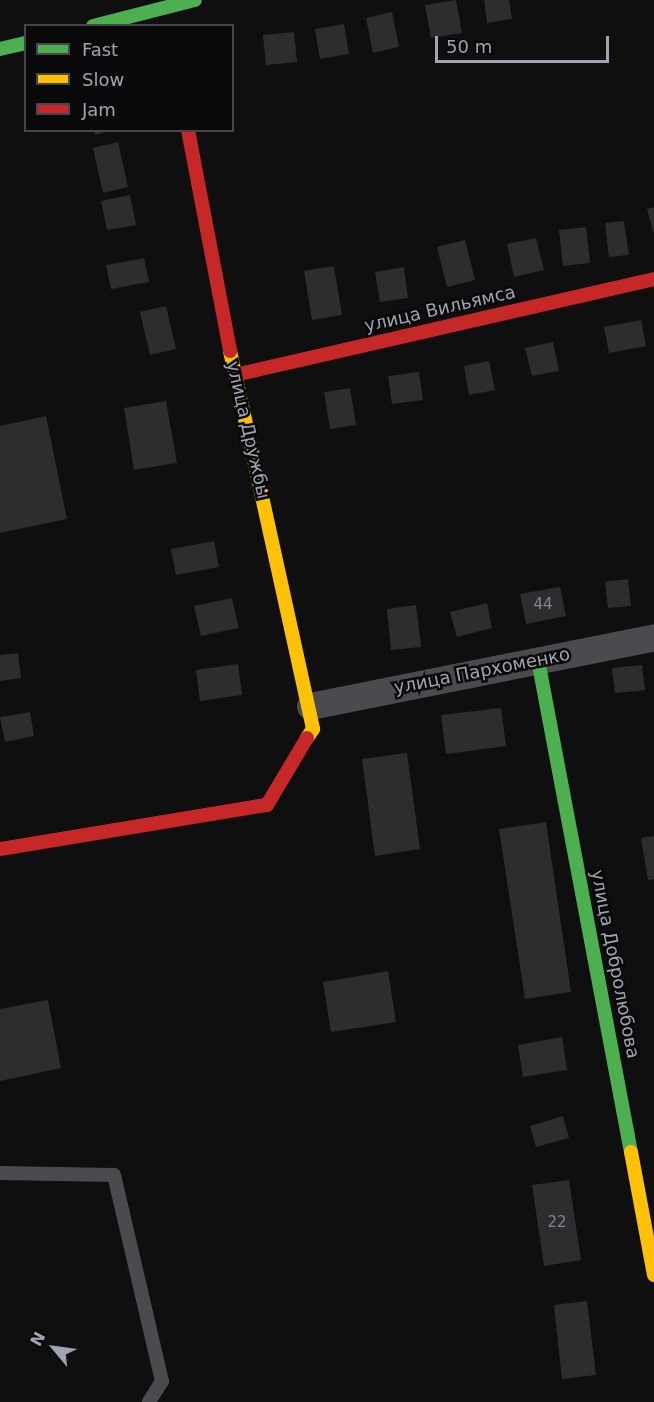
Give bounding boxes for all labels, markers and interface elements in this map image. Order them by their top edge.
legend [24,24,234,132]
scale bar [438,24,612,62]
text: 50 m [446,36,492,57]
text: Fast [82,39,118,60]
text: Slow [82,69,124,90]
text: Jam [82,99,116,120]
street label: улица Вильямса [362,281,518,337]
street label: улица Дружбы [222,359,274,501]
house number: 44 [533,596,553,614]
street label: улица Пархоменко [392,643,572,699]
street label: улица Добролюбова [586,868,644,1060]
house number: 22 [547,1214,567,1232]
north arrow [24,1318,84,1378]
text: N [26,1329,49,1349]

